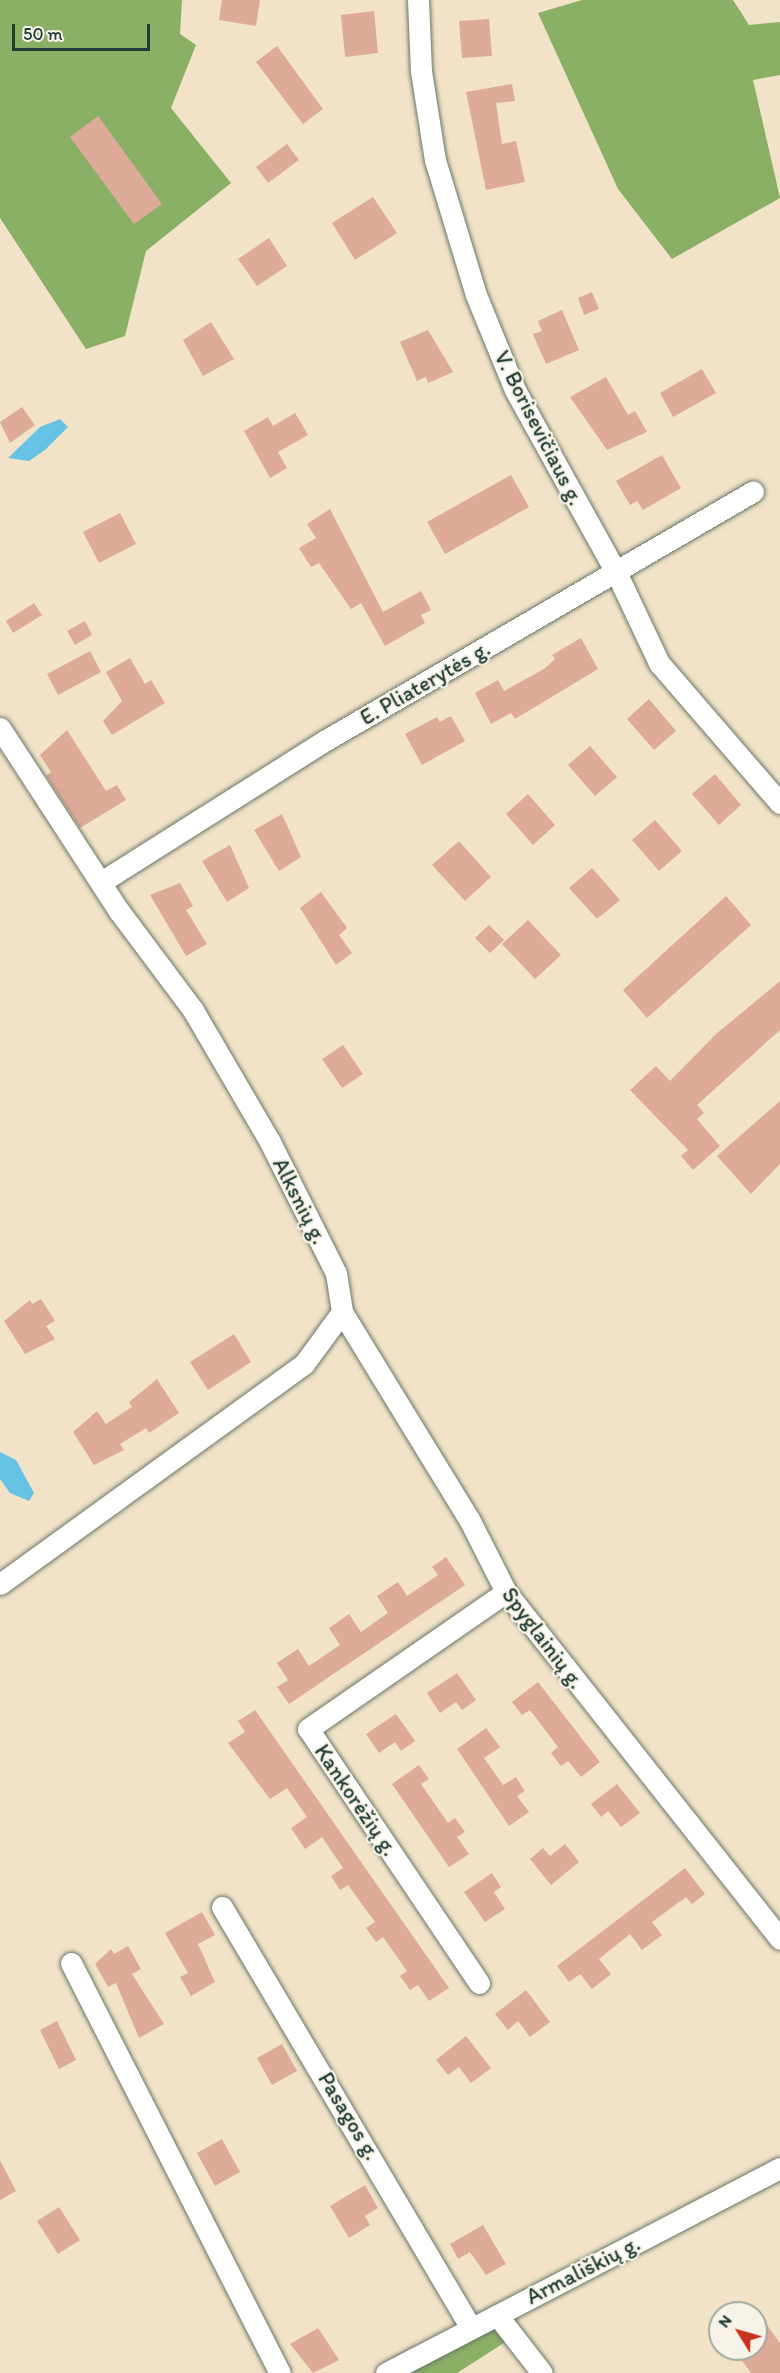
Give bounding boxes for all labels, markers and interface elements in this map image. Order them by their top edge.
scale bar [15,12,153,50]
text: 50 m [23,23,63,45]
street label: V. Borisevičiaus g. [489,346,589,510]
street label: E. Pliaterytės g. [355,635,495,731]
street label: Alksnių g. [267,1153,333,1249]
street label: Spyglainių g. [496,1582,590,1694]
street label: Kankorėžių g. [309,1739,403,1861]
street label: Pasagos g. [312,2067,386,2165]
street label: Armališkių g. [522,2230,644,2310]
north arrow [708,2301,768,2361]
text: N [714,2311,736,2331]

